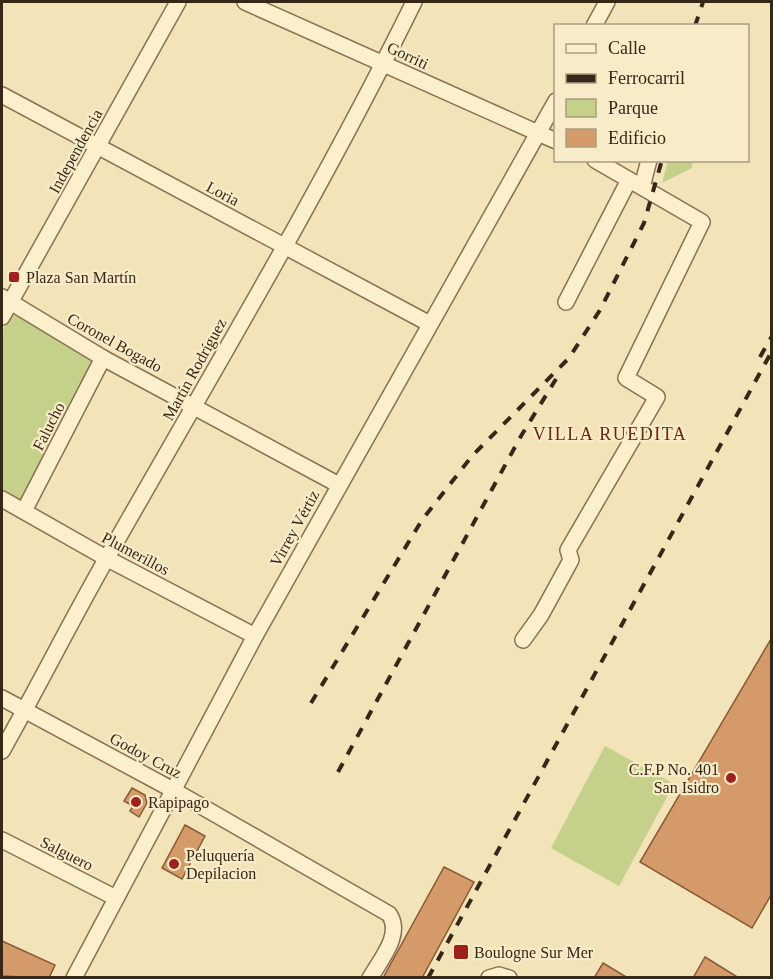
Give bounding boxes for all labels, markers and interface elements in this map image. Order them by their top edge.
legend [554,24,749,162]
text: Calle [608,38,646,58]
street label: Gorriti [384,39,432,73]
text: Ferrocarril [608,68,685,88]
text: Parque [608,98,658,118]
street label: Independencia [45,106,106,197]
text: Edificio [608,128,666,148]
street label: Loria [203,178,242,209]
place label: Plaza San Martín [26,269,136,286]
marker: Plaza San Martín [7,270,21,284]
street label: Coronel Bogado [64,309,165,376]
street label: Martín Rodríguez [159,315,230,424]
street label: Falucho [29,399,68,453]
district label: VILLA RUEDITA [533,424,687,444]
street label: Virrey Vértiz [267,487,323,570]
street label: Plumerillos [99,529,172,578]
street label: Godoy Cruz [107,729,184,782]
place label: C.F.P No. 401 San Isidro [629,761,719,796]
marker: C.F.P No. 401 San Isidro [724,771,738,785]
place label: Rapipago [148,794,209,812]
marker: Rapipago [129,795,143,809]
street label: Salguero [37,833,96,875]
place label: Peluquería Depilacion [186,847,256,883]
marker: Peluquería Depilacion [167,857,181,871]
marker: Boulogne Sur Mer [452,943,470,961]
place label: Boulogne Sur Mer [474,944,594,962]

